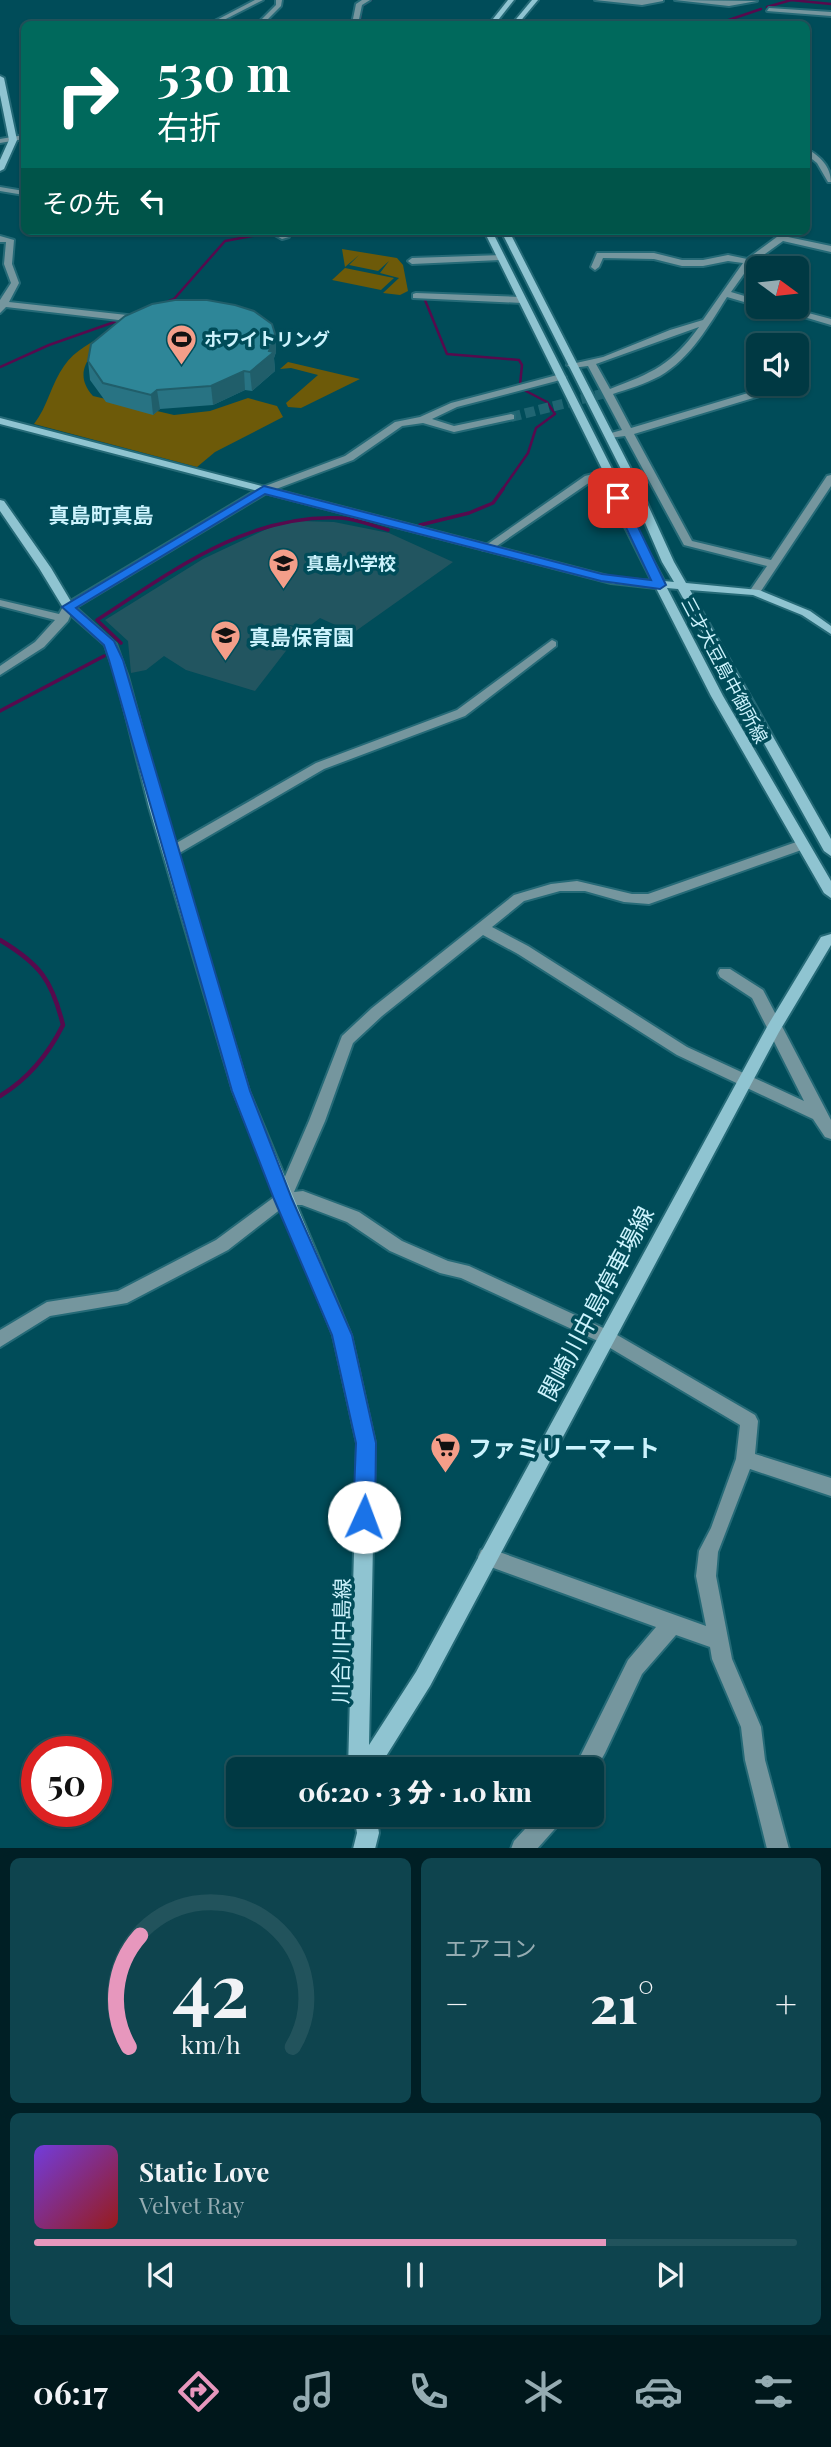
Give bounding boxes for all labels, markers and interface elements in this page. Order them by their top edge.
text: 530 m [157,39,291,104]
icon: right [42,49,133,140]
text: 右折 [157,104,221,147]
icon: left [134,182,172,220]
text: その先 [42,185,120,220]
north arrow [746,256,808,318]
map controls [746,256,809,396]
sports icon: ホワイトリング [164,322,198,366]
place label: ホワイトリング [204,327,330,351]
button: sound [746,333,809,396]
pin [588,468,648,528]
icon: arrive [599,479,637,517]
district label: 真島町真島 [49,500,154,528]
school or university icon: 真島小学校 [266,546,300,590]
place label: 真島小学校 [306,551,396,575]
street label: 三才大豆島中御所線 [676,593,774,747]
school or university icon: 真島保育園 [209,619,243,663]
place label: 真島保育園 [249,622,354,650]
street label: 関崎川中島停車場線 [530,1200,660,1406]
supermarket icon: ファミリーマート [428,1430,462,1474]
place label: ファミリーマート [468,1431,660,1463]
position arrow [327,1480,401,1554]
street label: 川合川中島線 [325,1578,355,1704]
speed limit sign: 50 [21,1736,112,1827]
text: 06:20 · 3 分 · 1.0 km [298,1774,532,1809]
text: エアコン [445,1932,537,1963]
text: 42 [172,1938,249,2035]
text: 21° [590,1968,654,2037]
text: − [445,1977,469,2028]
text: + [775,1977,797,2028]
text: km/h [180,2026,241,2059]
text: Static Love [139,2154,269,2189]
text: Velvet Ray [139,2189,244,2220]
icon: previous [142,2256,180,2294]
icon: pause [396,2256,434,2294]
icon: next [651,2256,689,2294]
icon: directions [174,2367,223,2416]
icon: music [289,2367,338,2416]
icon: phone [404,2367,453,2416]
icon: climate [519,2367,568,2416]
icon: car [634,2367,683,2416]
icon: filters [749,2367,798,2416]
text: 06:17 [33,2370,108,2413]

